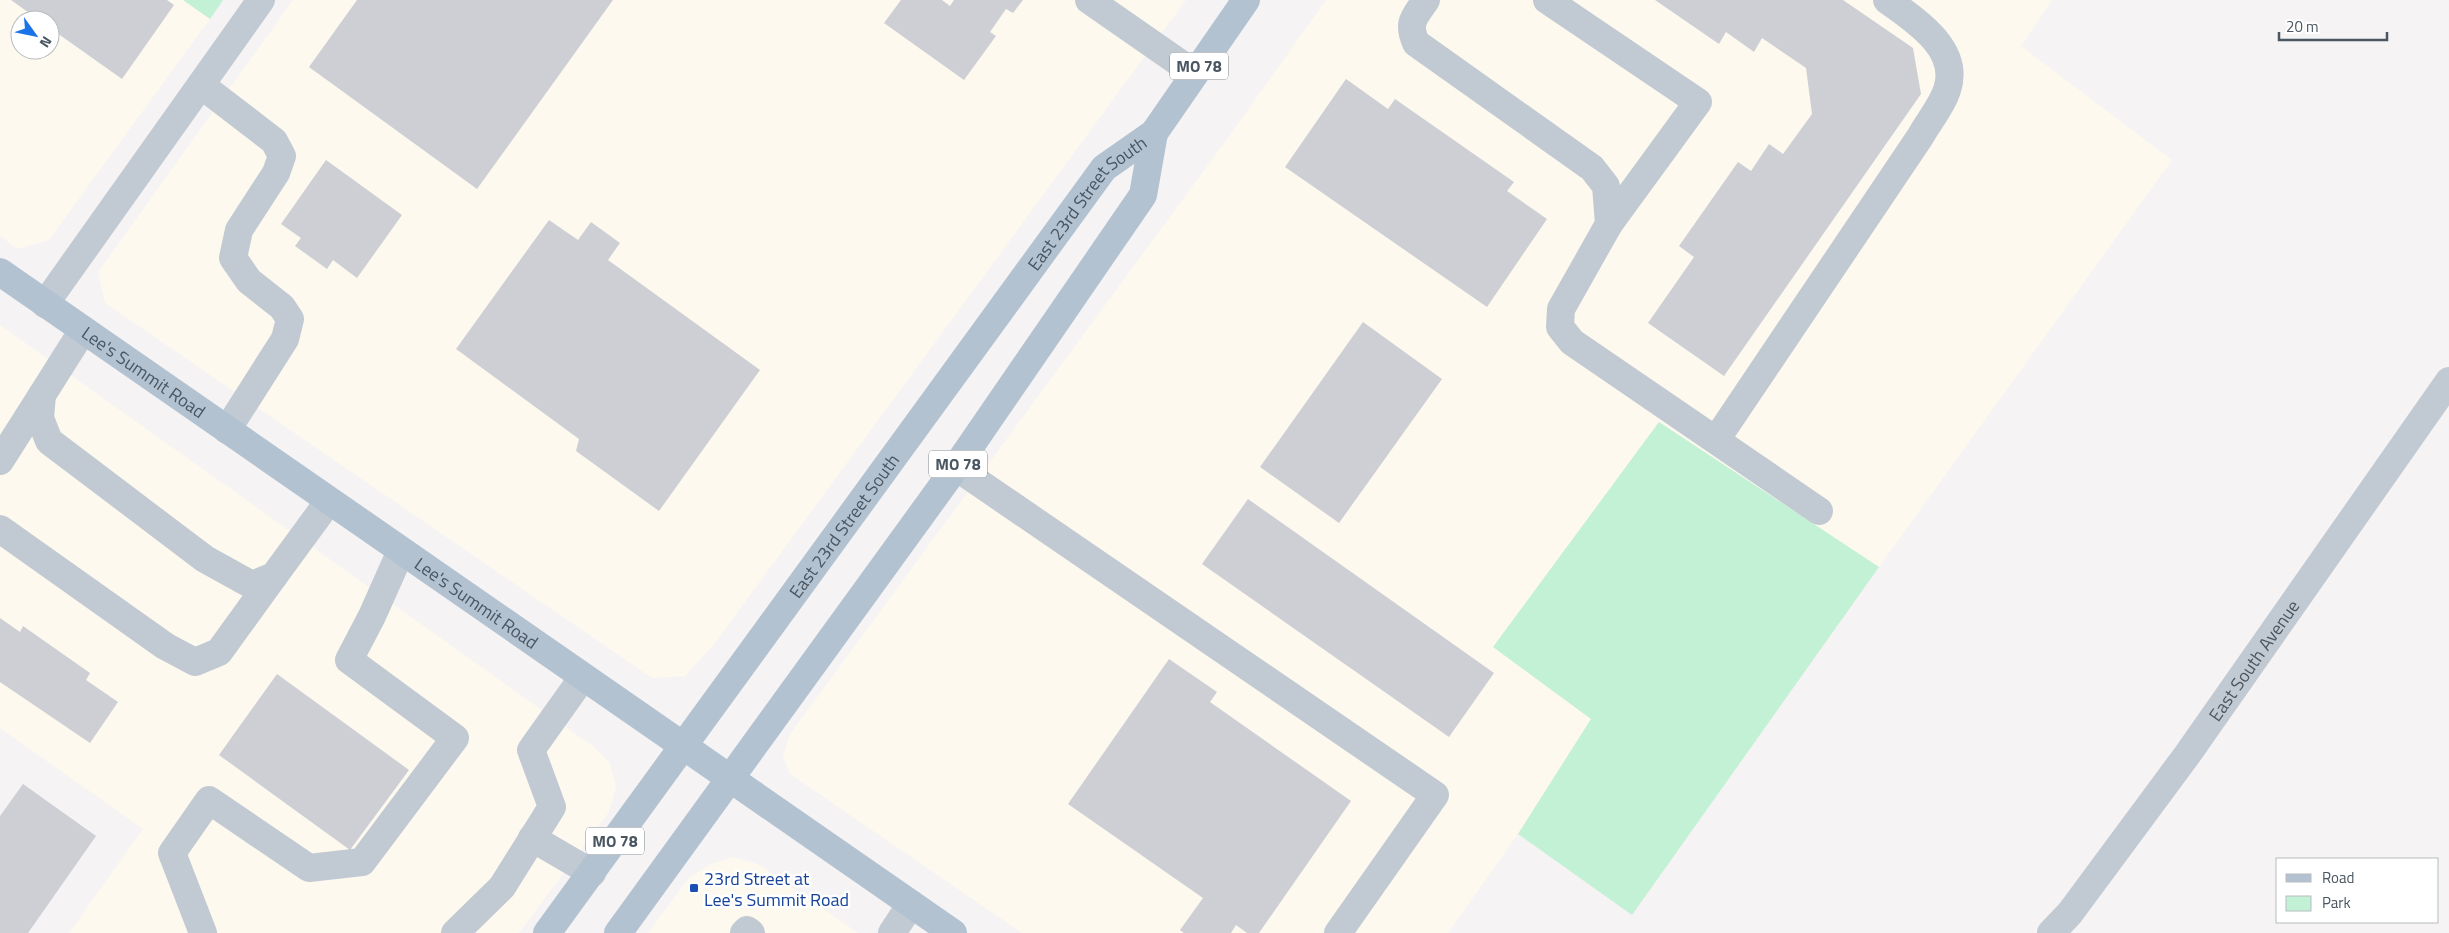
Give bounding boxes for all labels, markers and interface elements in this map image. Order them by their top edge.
north arrow [10,10,60,60]
scale bar [2279,10,2386,42]
text: 20 m [2286,15,2319,38]
text: N [35,33,58,52]
road number: MO 78 [1170,52,1228,80]
street label: East 23rd Street South [1020,129,1152,276]
street label: Lee's Summit Road [76,319,211,424]
street label: East 23rd Street South [782,448,905,603]
road number: MO 78 [929,450,987,478]
street label: Lee's Summit Road [409,550,544,655]
street label: East South Avenue [2201,594,2305,726]
road number: MO 78 [586,828,644,854]
legend [2276,858,2439,923]
place label: 23rd Street at Lee's Summit Road [704,865,849,913]
text: Road [2322,866,2354,889]
marker: 23rd Street at Lee's Summit Road [688,882,700,894]
text: Park [2322,891,2351,914]

